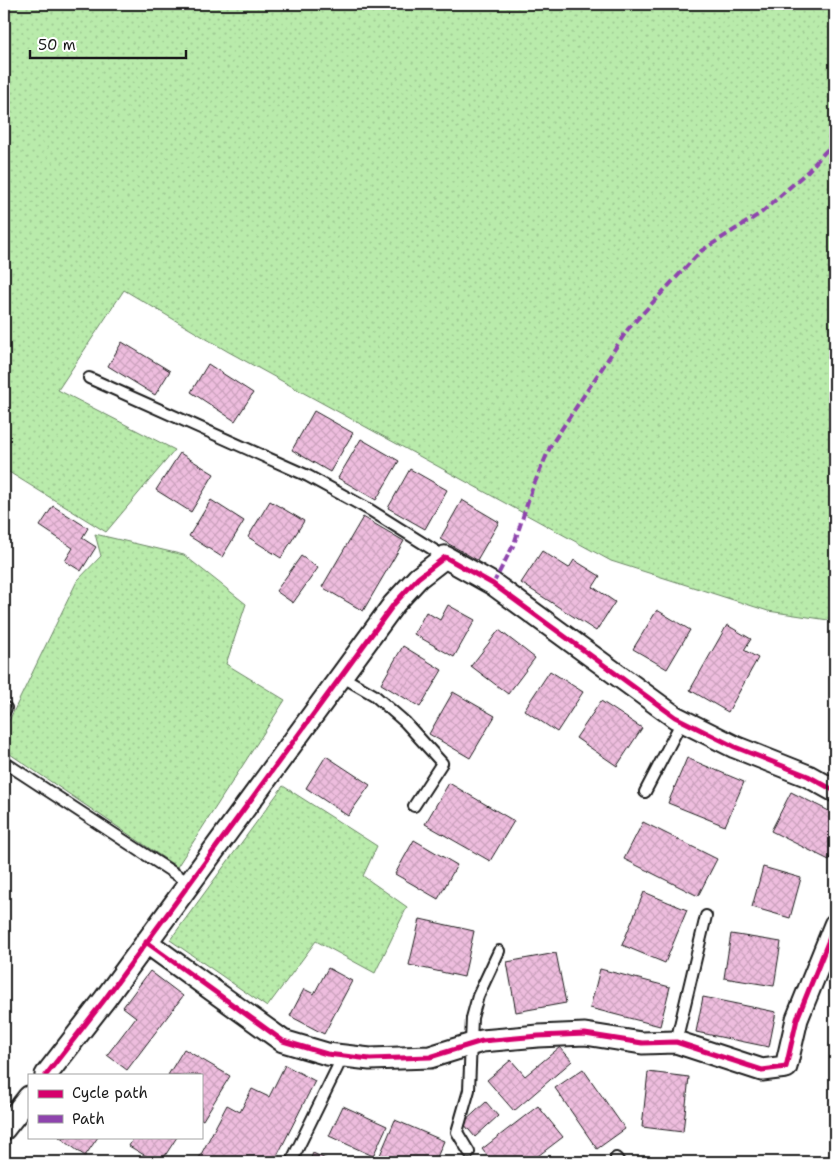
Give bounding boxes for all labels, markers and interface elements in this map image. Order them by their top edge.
scale bar [30,28,186,60]
text: 50 m [38,35,76,55]
legend [28,1074,202,1138]
text: Cycle path [72,1083,148,1103]
text: Path [72,1109,105,1129]

